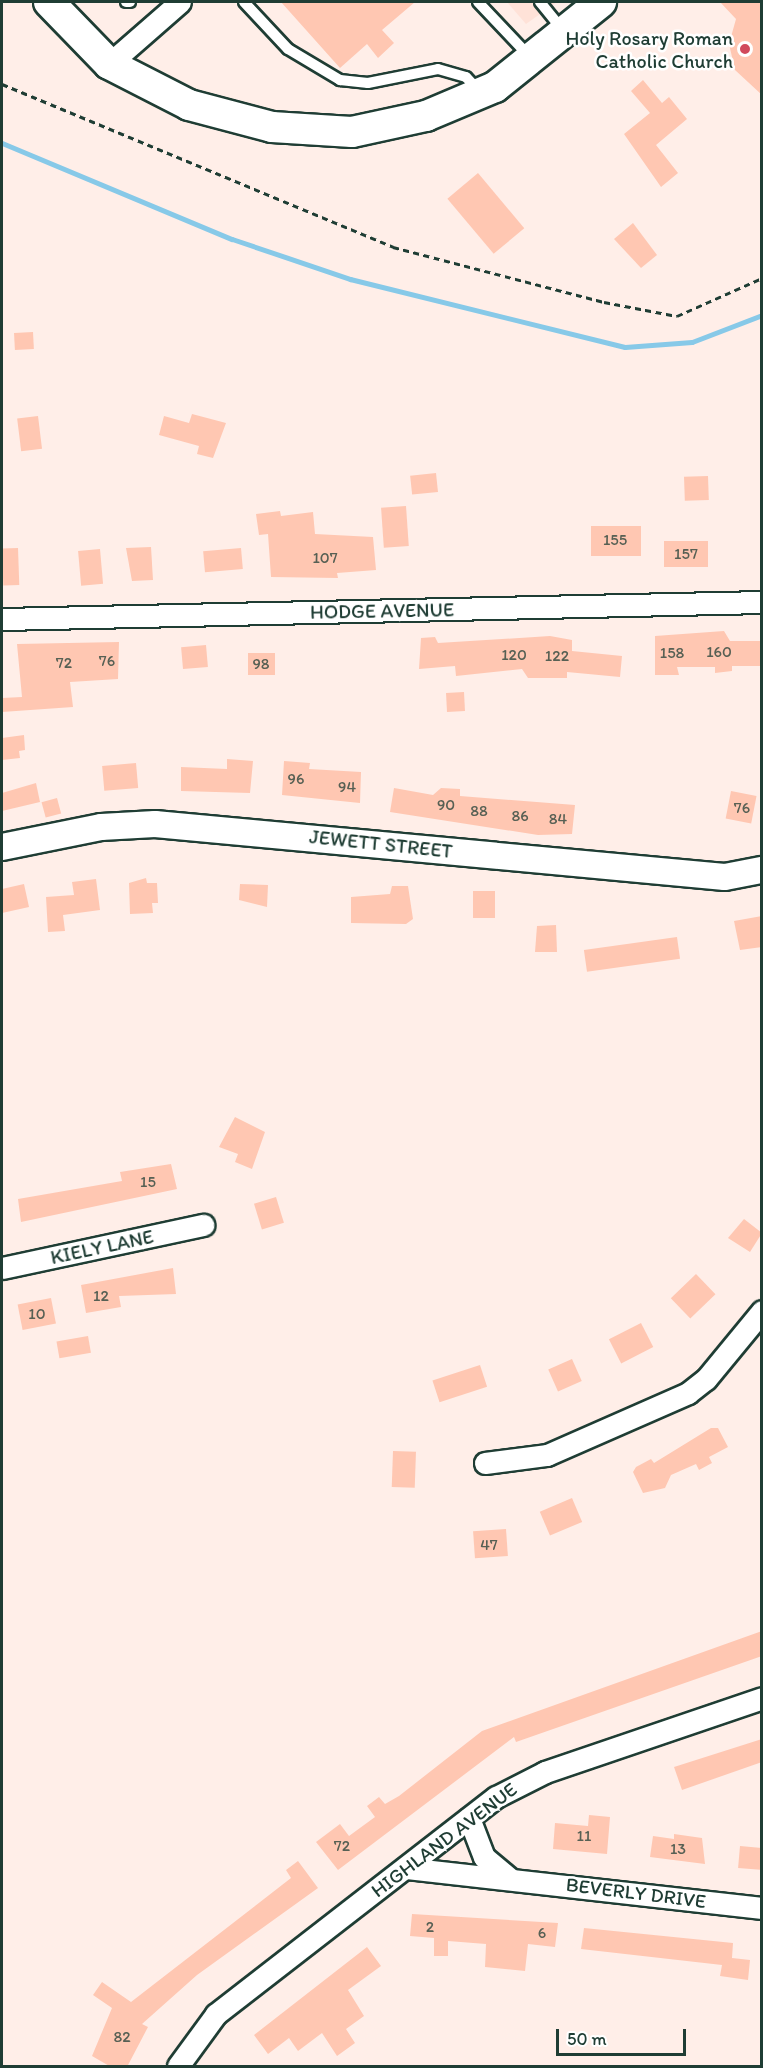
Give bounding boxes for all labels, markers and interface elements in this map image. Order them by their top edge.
place label: Holy Rosary Roman Catholic Church [567,26,733,73]
marker: Holy Rosary Roman Catholic Church [738,42,752,56]
house number: 155 [603,530,627,550]
house number: 157 [674,544,698,564]
house number: 107 [312,548,338,568]
street label: HODGE AVENUE [310,598,454,624]
house number: 160 [706,642,732,662]
house number: 158 [660,643,684,663]
house number: 120 [501,645,527,665]
house number: 122 [545,646,569,666]
house number: 76 [99,651,115,671]
house number: 72 [56,653,72,673]
house number: 98 [252,654,270,674]
house number: 96 [288,769,304,789]
house number: 94 [338,777,356,797]
house number: 90 [437,795,455,815]
house number: 76 [734,798,750,818]
house number: 88 [470,801,488,821]
house number: 86 [511,806,529,826]
house number: 84 [549,809,567,829]
street label: JEWETT STREET [308,825,454,863]
house number: 15 [140,1172,156,1192]
street label: KIELY LANE [48,1224,156,1270]
house number: 12 [93,1286,109,1306]
house number: 10 [28,1304,46,1324]
house number: 47 [480,1535,498,1555]
street label: HIGHLAND AVENUE [367,1777,521,1903]
house number: 11 [577,1826,591,1846]
house number: 72 [334,1836,350,1856]
house number: 13 [670,1839,686,1859]
street label: BEVERLY DRIVE [564,1872,708,1914]
house number: 2 [426,1917,434,1937]
house number: 6 [538,1923,546,1943]
scale bar [559,2017,690,2055]
house number: 82 [113,2027,131,2047]
text: 50 m [567,2028,607,2050]

